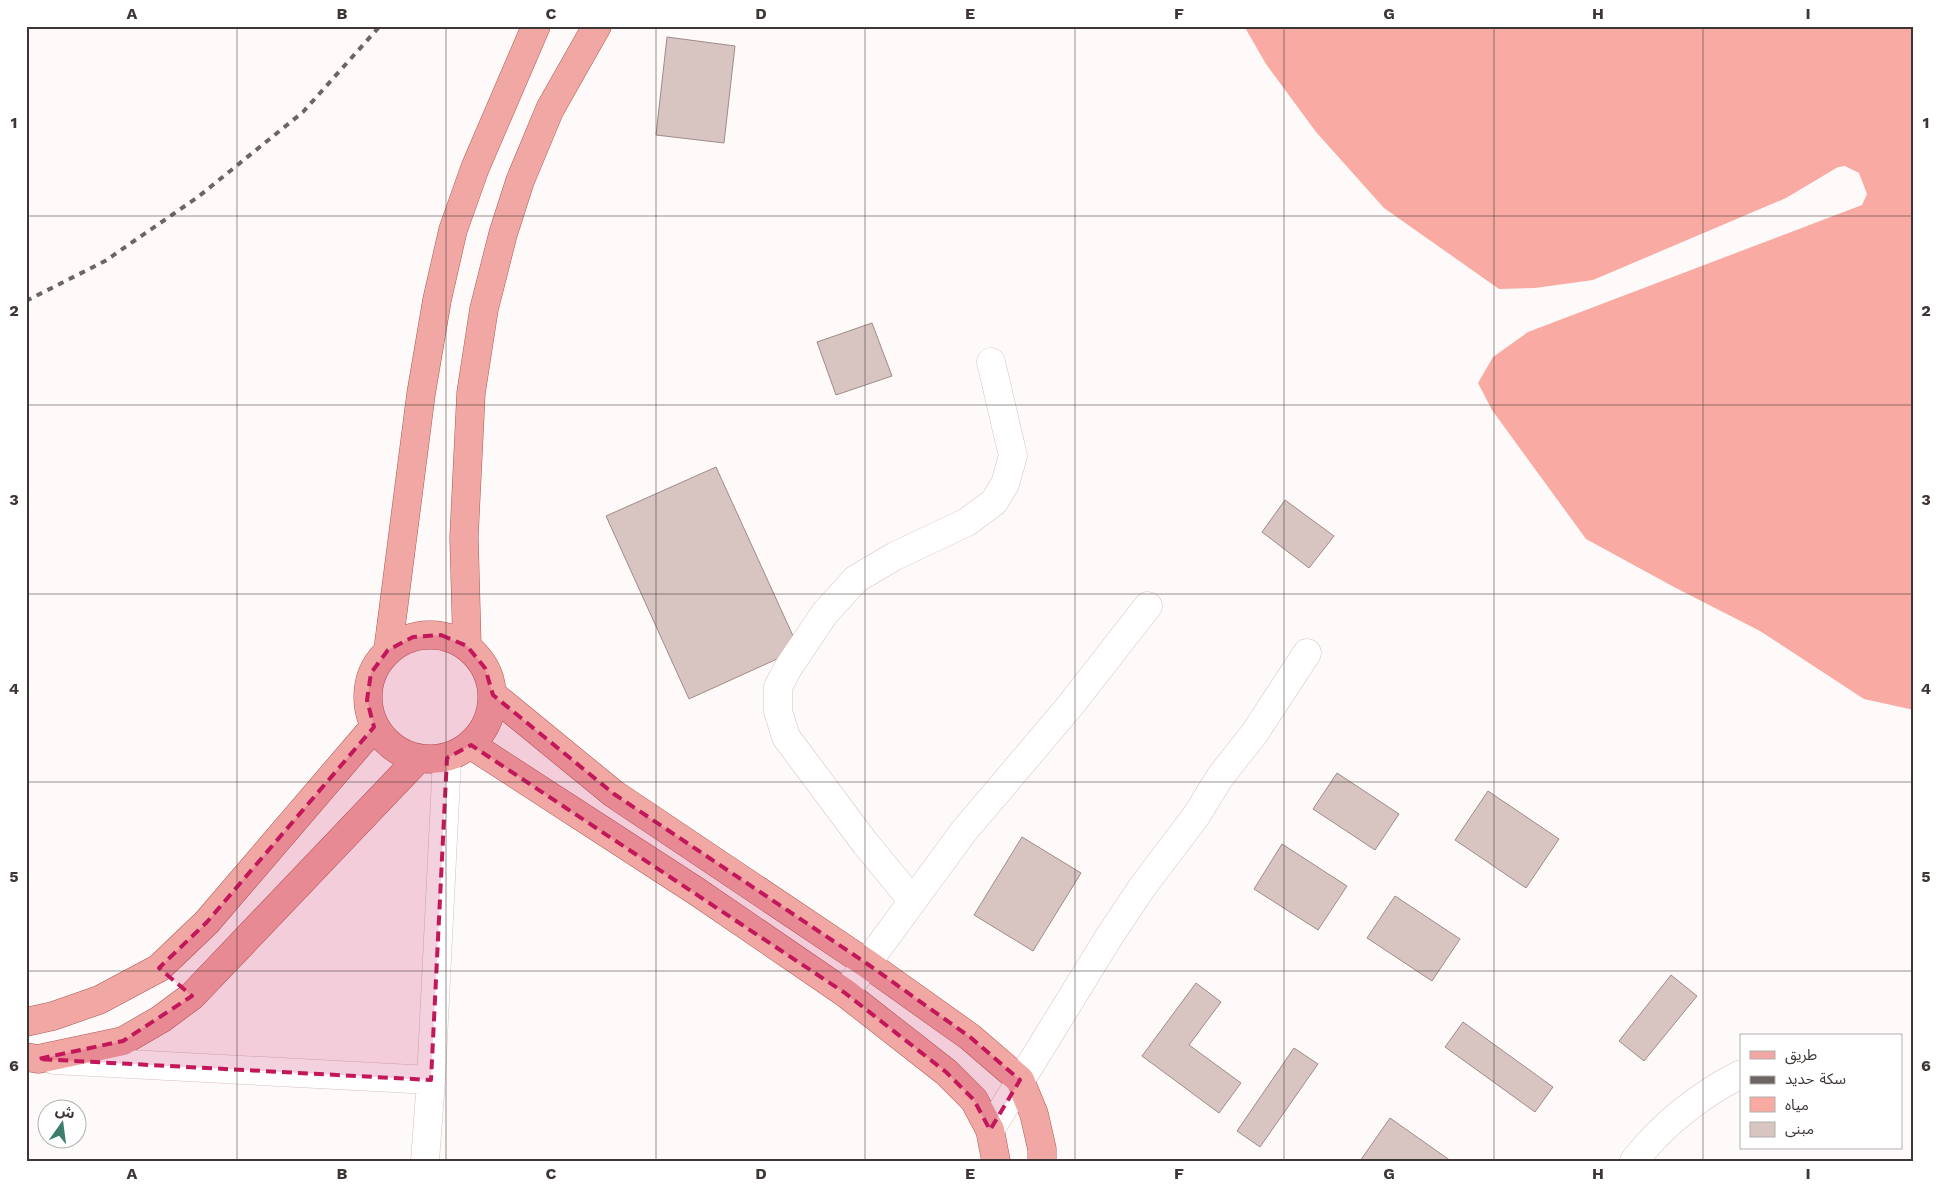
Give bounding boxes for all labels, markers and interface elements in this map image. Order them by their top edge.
text: A [127,4,138,23]
text: B [337,4,348,23]
text: C [546,4,557,23]
text: D [755,4,767,23]
text: E [965,4,975,23]
text: F [1174,4,1184,23]
text: G [1383,4,1395,23]
text: H [1592,4,1604,23]
text: I [1805,4,1811,23]
text: 1 [11,113,17,132]
text: 1 [1923,113,1929,132]
text: 2 [9,301,19,320]
text: 2 [1921,301,1931,320]
text: 3 [9,490,19,509]
text: 3 [1921,490,1931,509]
text: 4 [9,679,19,698]
text: 4 [1921,679,1931,698]
text: 5 [9,867,19,886]
text: 5 [1921,867,1931,886]
legend [1740,1034,1902,1150]
text: طريق [1785,1046,1817,1065]
text: 6 [9,1056,19,1075]
text: 6 [1921,1056,1931,1075]
text: سكة حديد [1785,1070,1846,1088]
text: مياه [1785,1096,1809,1114]
north arrow [38,1100,88,1150]
text: ش [54,1101,76,1121]
text: مبنى [1785,1120,1814,1138]
text: A [127,1164,138,1183]
text: B [337,1164,348,1183]
text: C [546,1164,557,1183]
text: D [755,1164,767,1183]
text: E [965,1164,975,1183]
text: F [1174,1164,1184,1183]
text: G [1383,1164,1395,1183]
text: H [1592,1164,1604,1183]
text: I [1805,1164,1811,1183]

